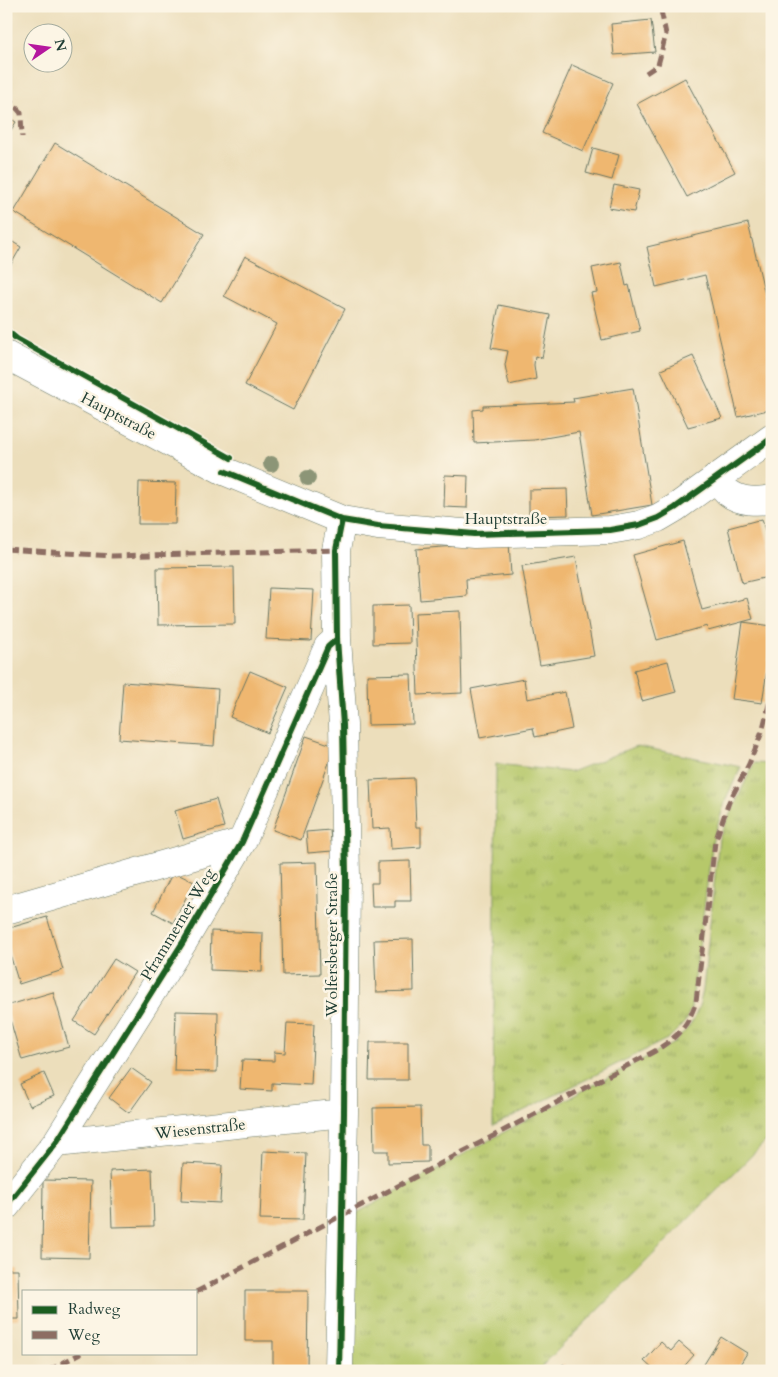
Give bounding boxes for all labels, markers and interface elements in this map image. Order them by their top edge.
north arrow [22,22,72,72]
text: N [50,37,71,53]
street label: Hauptstraße [77,387,160,445]
street label: Hauptstraße [465,508,547,530]
street label: Pframmerner Weg [136,864,220,985]
street label: Wolfersberger Straße [321,873,343,1018]
street label: Wiesenstraße [153,1113,247,1145]
legend [22,1290,198,1354]
text: Radweg [68,1299,121,1319]
text: Weg [67,1325,100,1345]

